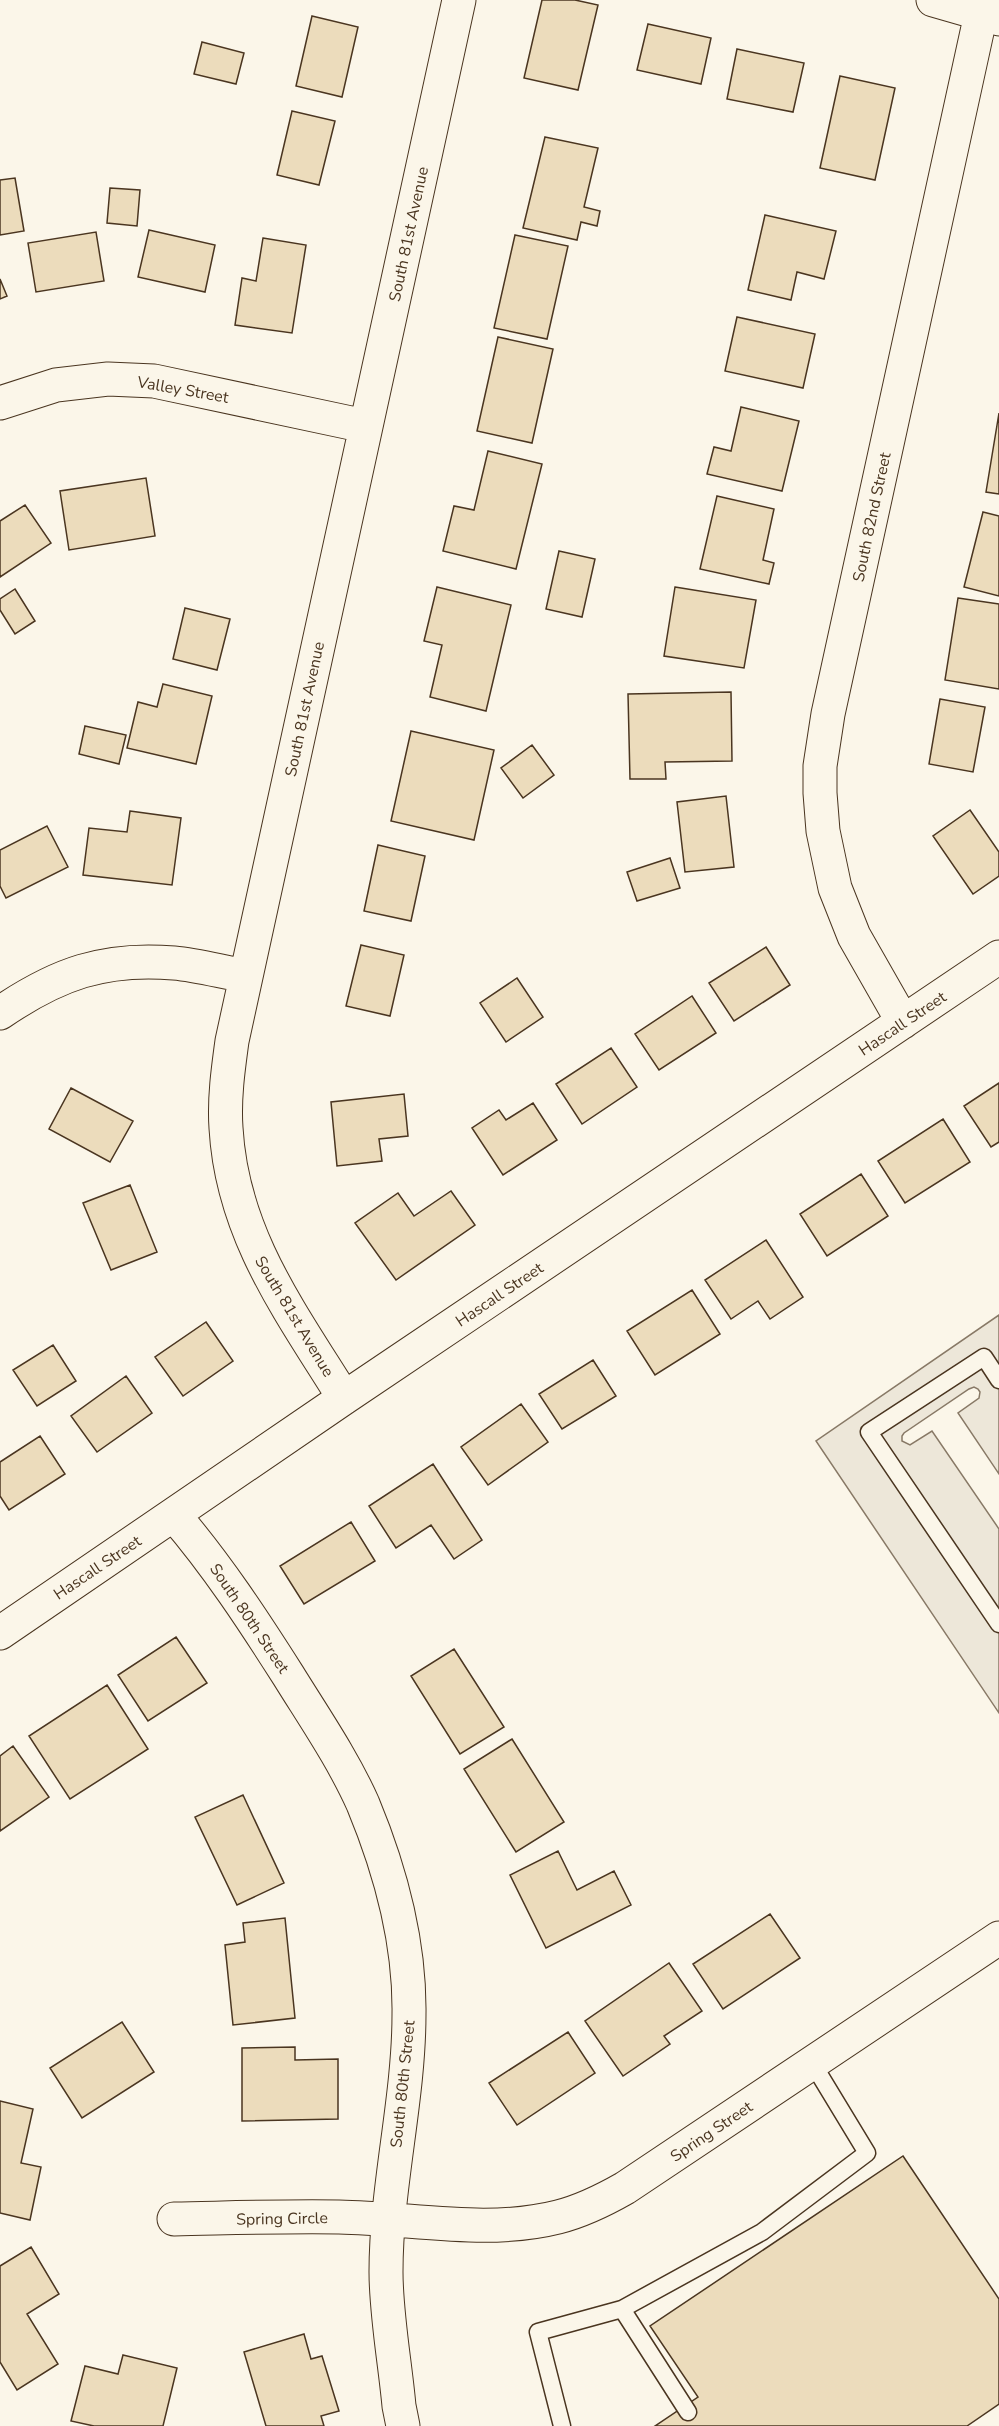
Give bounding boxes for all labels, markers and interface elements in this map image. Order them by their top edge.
street label: South 81st Avenue [384,165,434,304]
street label: Valley Street [134,371,231,409]
street label: South 82nd Street [848,450,897,584]
street label: South 81st Avenue [280,640,330,779]
street label: Hascall Street [854,986,951,1061]
street label: South 81st Avenue [249,1252,339,1381]
street label: Hascall Street [451,1257,548,1332]
street label: Hascall Street [49,1530,146,1605]
street label: South 80th Street [204,1559,294,1678]
street label: South 80th Street [385,2019,421,2149]
street label: Spring Street [666,2096,757,2167]
street label: Spring Circle [236,2207,328,2231]

